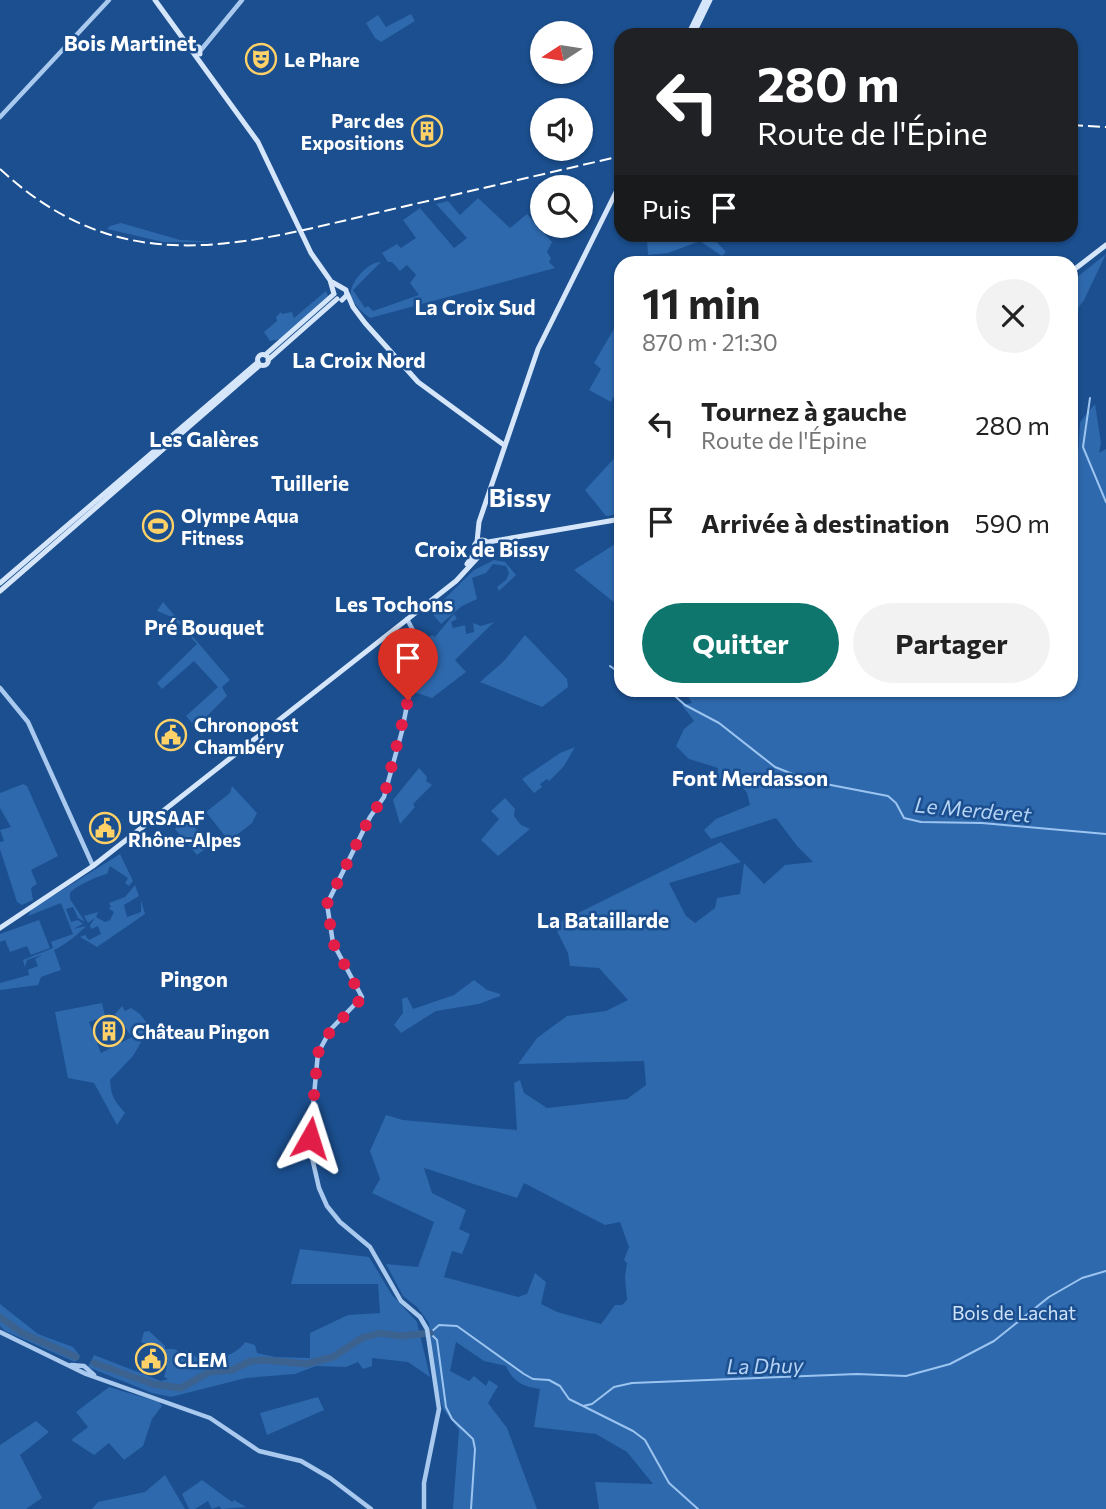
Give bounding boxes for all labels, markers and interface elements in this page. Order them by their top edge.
north arrow [530,21,593,84]
map controls [530,21,593,238]
district label: Bois Martinet [64,30,196,55]
theatre icon: Le Phare [244,42,278,76]
place label: Le Phare [284,48,360,71]
text: 280 m [757,52,900,112]
icon: left [642,56,733,147]
button: sound [530,98,593,161]
place label: Parc des Expositions [301,109,404,154]
text: Route de l'Épine [757,112,988,152]
building icon: Parc des Expositions [410,114,444,148]
button: search [530,175,593,238]
icon: arrive [705,189,743,227]
text: Puis [642,193,691,224]
text: 11 min [642,276,761,328]
button: close [976,279,1050,353]
district label: La Croix Sud [414,294,536,319]
text: 870 m · 21:30 [642,328,778,356]
district label: La Croix Nord [292,347,426,372]
text: Tournez à gauche [701,395,907,426]
icon: left [642,405,680,443]
text: 280 m [975,409,1050,440]
district label: Les Galères [149,426,259,451]
text: Route de l'Épine [701,426,867,454]
district label: Tuillerie [271,470,349,495]
district label: Bissy [489,481,551,512]
icon: arrive [642,503,680,541]
place label: Olympe Aqua Fitness [181,504,299,549]
text: Arrivée à destination [701,507,949,538]
text: 590 m [975,507,1050,538]
sports icon: Olympe Aqua Fitness [141,509,175,543]
district label: Croix de Bissy [415,536,550,561]
district label: Les Tochons [335,591,453,616]
button: Quitter [642,603,839,683]
button: Partager [853,603,1050,683]
district label: Pré Bouquet [144,614,264,639]
pin [378,628,438,700]
icon: arrive [389,639,427,677]
place label: Chronopost Chambéry [194,713,298,758]
public building icon: Chronopost Chambéry [154,718,188,752]
district label: Font Merdasson [672,765,828,790]
water label: Le Merderet [914,791,1033,827]
place label: URSAAF Rhône-Alpes [128,806,241,851]
public building icon: URSAAF Rhône-Alpes [88,811,122,845]
district label: La Bataillarde [537,907,669,932]
district label: Pingon [160,966,228,991]
building icon: Château Pingon [92,1014,126,1048]
place label: Château Pingon [132,1020,270,1043]
position arrow [273,1101,347,1175]
park label: Bois de Lachat [952,1301,1076,1324]
public building icon: CLEM [134,1342,168,1376]
place label: CLEM [174,1348,228,1371]
water label: La Dhuy [726,1352,805,1378]

